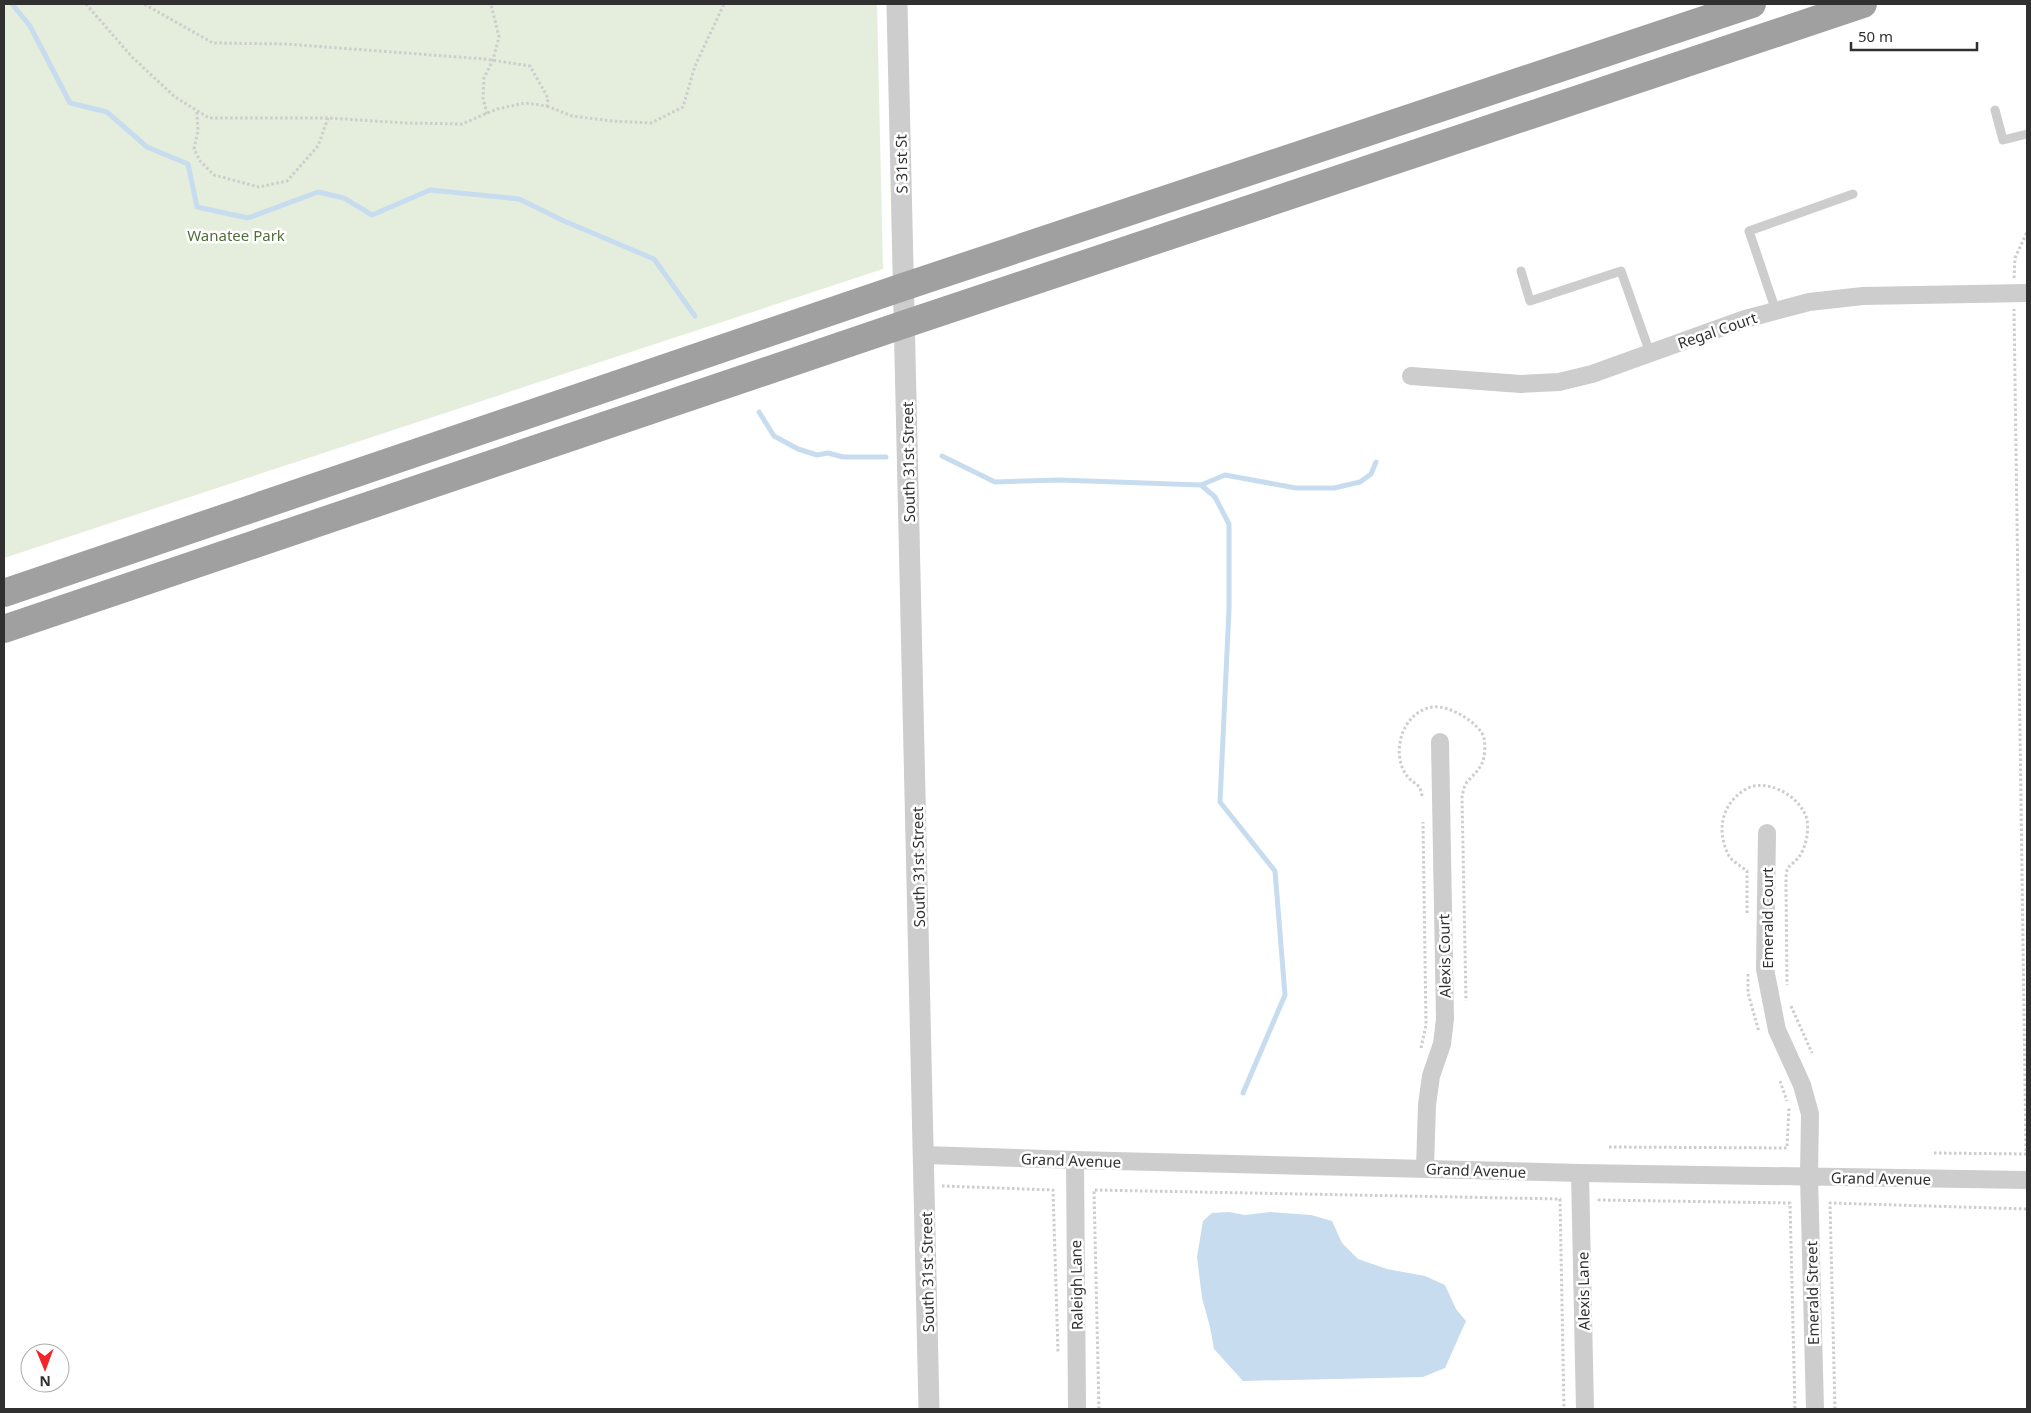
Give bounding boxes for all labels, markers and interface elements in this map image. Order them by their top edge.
scale bar [1851,20,1977,52]
text: 50 m [1858,26,1893,46]
street label: S 31st St [890,134,912,194]
park label: Wanatee Park [187,225,285,245]
street label: Regal Court [1675,307,1760,353]
street label: South 31st Street [897,401,919,523]
street label: South 31st Street [907,806,929,928]
street label: Emerald Court [1757,867,1777,969]
street label: Alexis Court [1433,913,1455,998]
street label: Grand Avenue [1021,1148,1121,1172]
street label: Grand Avenue [1426,1158,1526,1182]
street label: Grand Avenue [1831,1167,1931,1189]
street label: South 31st Street [916,1211,938,1333]
street label: Raleigh Lane [1065,1240,1087,1330]
street label: Emerald Street [1801,1240,1823,1345]
street label: Alexis Lane [1572,1252,1594,1330]
north arrow [20,1343,70,1393]
text: N [39,1372,51,1391]

